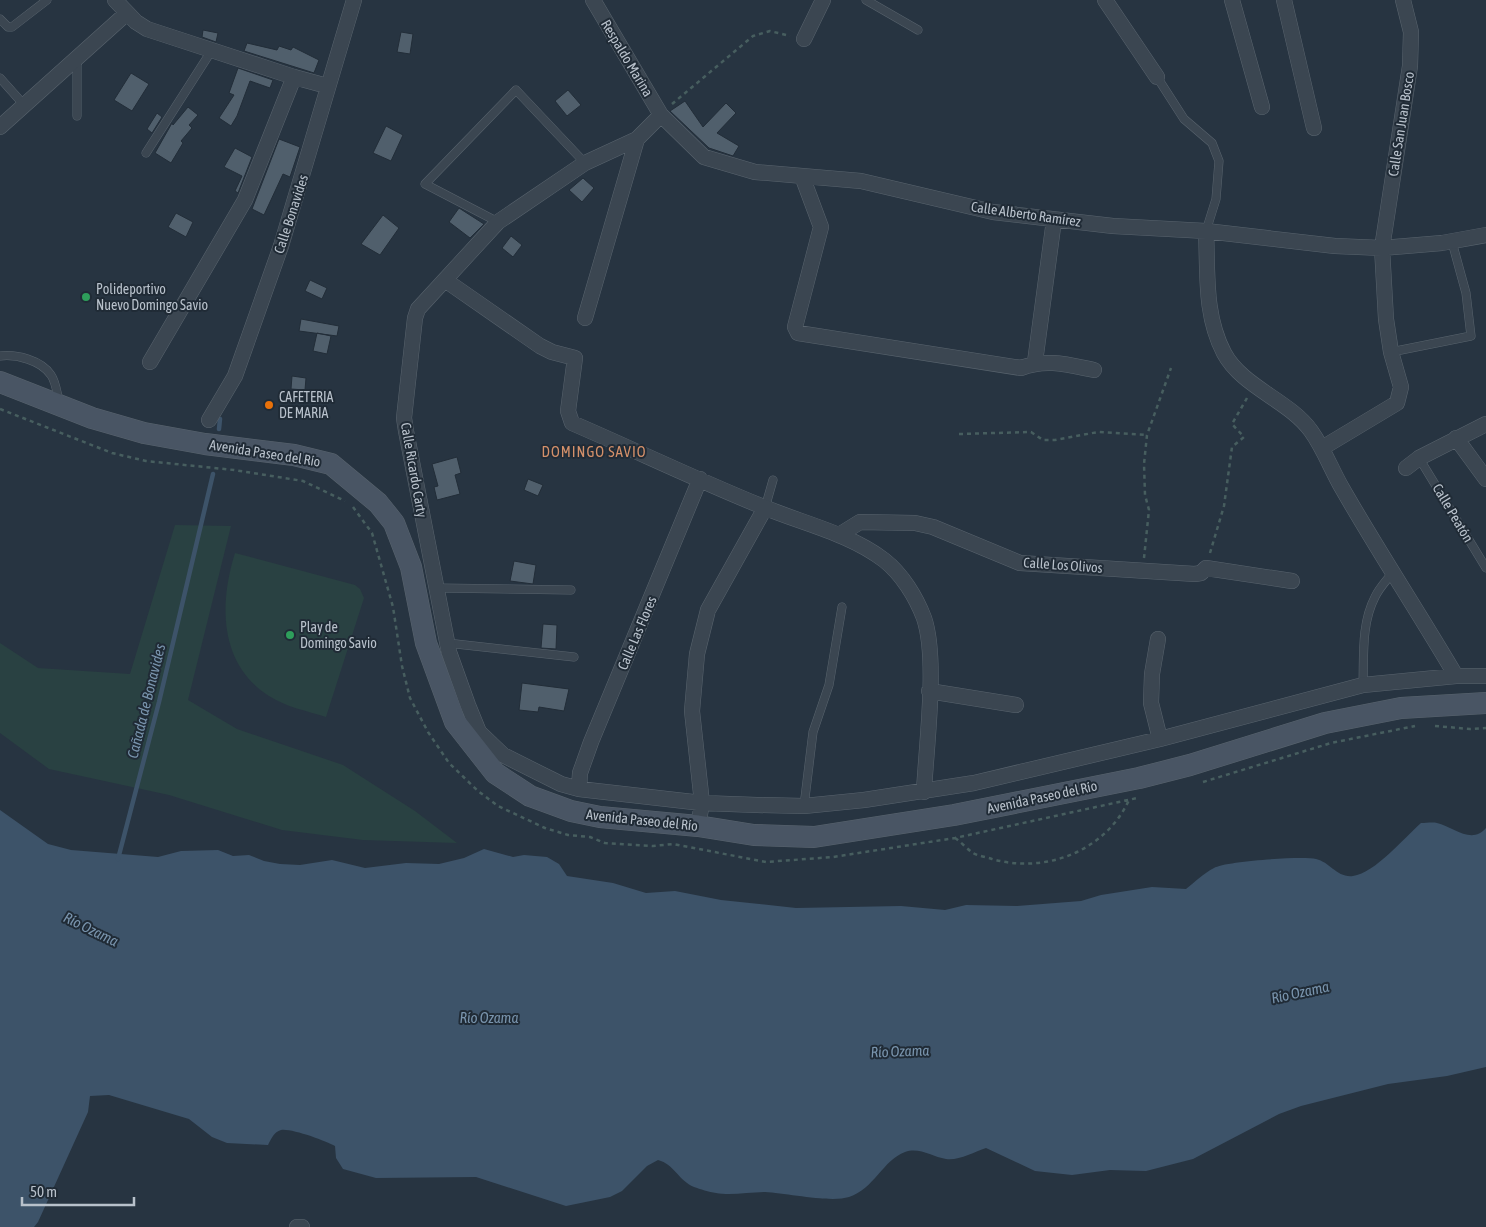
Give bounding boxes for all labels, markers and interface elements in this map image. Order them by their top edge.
street label: Respaldo Marina [598,17,656,99]
street label: Calle San Juan Bosco [1385,70,1417,178]
street label: Calle Bonavides [271,173,311,255]
street label: Calle Alberto Ramírez [970,198,1082,230]
place label: Polideportivo Nuevo Domingo Savio [96,281,208,313]
marker: Polideportivo Nuevo Domingo Savio [80,291,92,303]
place label: CAFETERIA DE MARIA [279,389,333,421]
marker: CAFETERIA DE MARIA [263,399,275,411]
street label: Calle Ricardo Carty [398,421,430,519]
street label: Avenida Paseo del Río [208,436,322,470]
district label: DOMINGO SAVIO [542,443,646,460]
street label: Calle Peatón [1429,481,1477,545]
street label: Calle Los Olivos [1023,554,1103,576]
street label: Calle Las Flores [614,594,660,672]
place label: Play de Domingo Savio [300,619,377,651]
marker: Play de Domingo Savio [284,629,296,641]
water label: Cañada de Bonavides [124,642,168,760]
street label: Avenida Paseo del Río [985,778,1099,816]
street label: Avenida Paseo del Río [585,806,699,834]
water label: Río Ozama [61,908,121,950]
water label: Río Ozama [1269,978,1331,1006]
water label: Río Ozama [460,1009,518,1026]
water label: Río Ozama [870,1041,930,1061]
scale bar [22,1174,135,1206]
text: 50 m [30,1183,57,1200]

